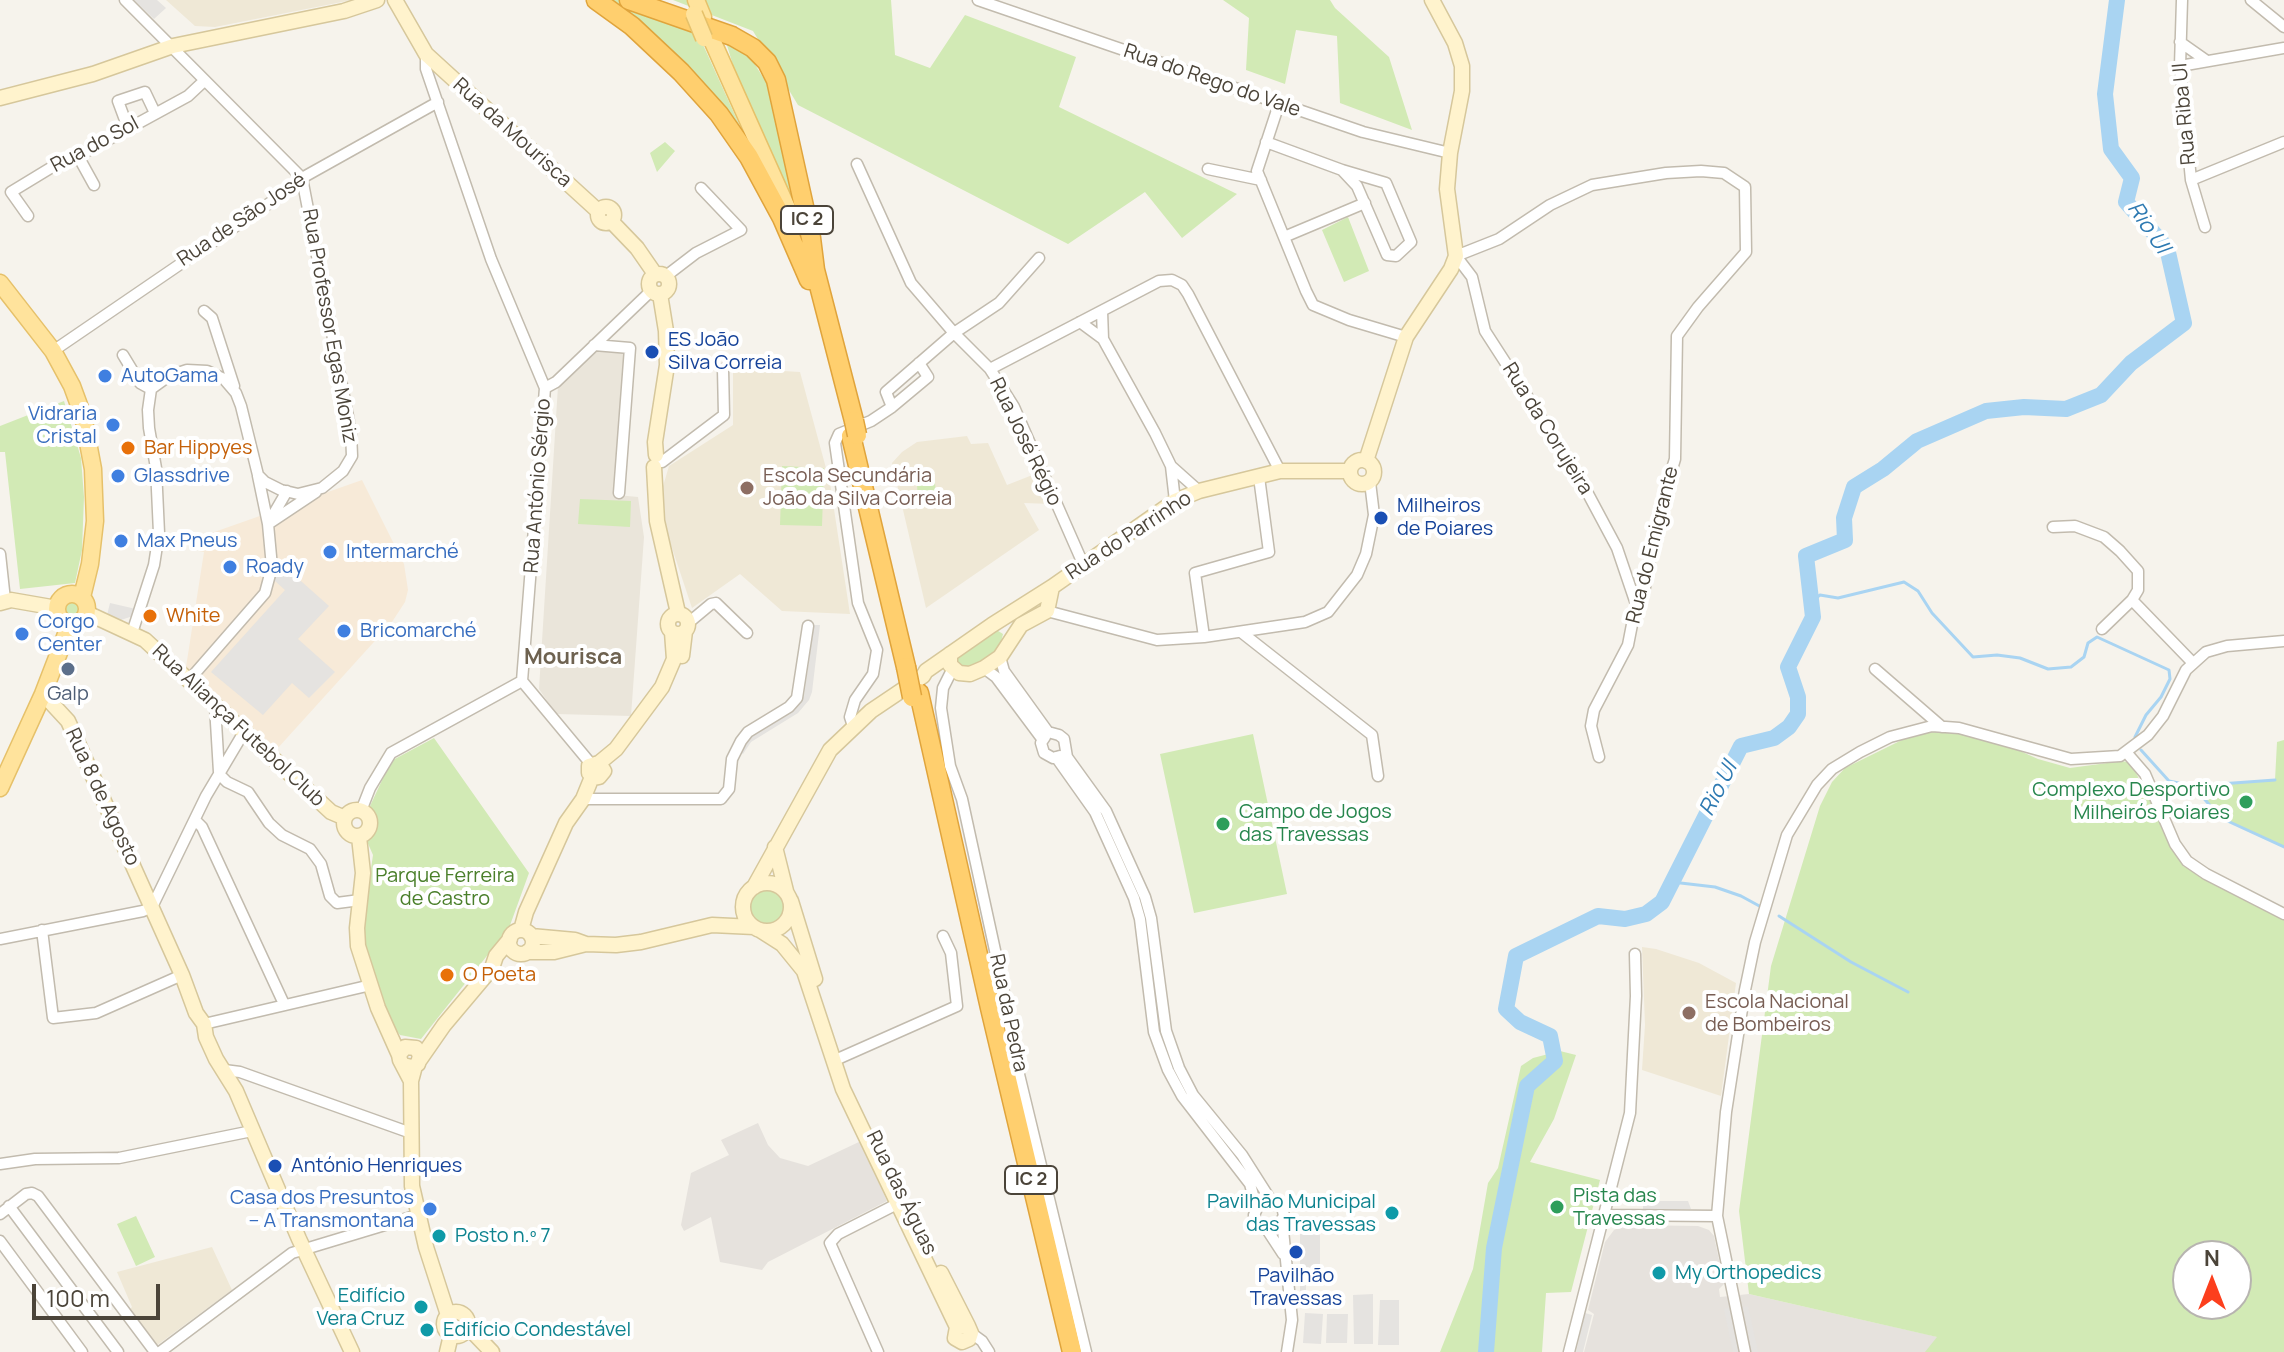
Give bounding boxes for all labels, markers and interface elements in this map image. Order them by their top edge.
street label: Rua do Rego do Vale [1120,39,1304,123]
street label: Rua Riba Ul [2169,62,2201,166]
street label: Rua da Mourisca [448,73,576,193]
street label: Rua do Sol [47,112,143,178]
street label: Rua de São José [173,168,311,272]
water label: Rio Ul [2121,197,2175,259]
road number: IC 2 [781,206,833,234]
street label: Rua Professor Egas Moniz [297,207,361,445]
place label: ES João Silva Correia [668,328,782,375]
marker: ES João Silva Correia [643,343,661,361]
street label: Rua da Corujeira [1497,359,1597,499]
place label: AutoGama [121,364,218,388]
marker: AutoGama [96,367,114,385]
street label: Rua José Régio [984,374,1066,510]
street label: Rua António Sérgio [520,398,556,574]
place label: Vidraria Cristal [28,402,97,449]
marker: Vidraria Cristal [104,416,122,434]
place label: Bar Hippyes [144,436,253,460]
marker: Bar Hippyes [119,439,137,457]
place label: Glassdrive [134,464,230,488]
place label: Escola Secundária João da Silva Correia [763,464,952,511]
street label: Rua do Emigrante [1622,464,1684,626]
marker: Glassdrive [109,467,127,485]
marker: Escola Secundária João da Silva Correia [738,479,756,497]
street label: Rua do Parrinho [1062,487,1196,585]
place label: Milheiros de Poiares [1397,494,1493,541]
marker: Milheiros de Poiares [1372,509,1390,527]
place label: Max Pneus [137,529,237,553]
marker: Max Pneus [112,532,130,550]
place label: Intermarché [346,540,459,564]
marker: Intermarché [321,543,339,561]
place label: Roady [246,555,304,579]
marker: Roady [221,558,239,576]
place label: White [166,604,221,628]
marker: White [141,607,159,625]
place label: Corgo Center [38,610,102,657]
place label: Bricomarché [360,619,476,643]
marker: Bricomarché [335,622,353,640]
marker: Corgo Center [13,625,31,643]
street label: Rua Aliança Futebol Club [147,640,329,812]
district label: Mourisca [524,645,622,671]
marker: Galp [59,660,77,678]
place label: Galp [47,682,89,706]
street label: Rua 8 de Agosto [60,724,144,870]
water label: Rio Ul [1694,758,1744,820]
place label: Complexo Desportivo Milheirós Poiares [2032,778,2230,825]
marker: Complexo Desportivo Milheirós Poiares [2237,793,2255,811]
place label: Campo de Jogos das Travessas [1239,800,1392,847]
marker: Campo de Jogos das Travessas [1214,815,1232,833]
park label: Parque Ferreira de Castro [375,864,515,911]
street label: Rua da Pedra [984,952,1032,1074]
place label: O Poeta [463,963,536,987]
marker: O Poeta [438,966,456,984]
place label: Escola Nacional de Bombeiros [1705,990,1849,1037]
marker: Escola Nacional de Bombeiros [1680,1004,1698,1022]
street label: Rua das Águas [861,1127,941,1259]
place label: António Henriques [291,1154,462,1178]
marker: António Henriques [266,1157,284,1175]
road number: IC 2 [1005,1166,1057,1194]
place label: Pista das Travessas [1573,1184,1666,1231]
place label: Casa dos Presuntos – A Transmontana [230,1186,414,1233]
place label: Pavilhão Municipal das Travessas [1207,1190,1376,1237]
marker: Pista das Travessas [1548,1198,1566,1216]
marker: Casa dos Presuntos – A Transmontana [421,1200,439,1218]
marker: Pavilhão Municipal das Travessas [1383,1204,1401,1222]
place label: Posto n.º 7 [455,1224,551,1248]
marker: Posto n.º 7 [430,1227,448,1245]
north arrow [2172,1240,2252,1320]
marker: Pavilhão Travessas [1287,1243,1305,1261]
text: N [2204,1243,2220,1273]
place label: My Orthopedics [1675,1261,1821,1285]
place label: Pavilhão Travessas [1250,1264,1342,1311]
marker: My Orthopedics [1650,1264,1668,1282]
scale bar [36,1268,164,1318]
text: 100 m [46,1281,110,1314]
place label: Edifício Vera Cruz [317,1284,405,1331]
marker: Edifício Vera Cruz [412,1298,430,1316]
place label: Edifício Condestável [443,1318,631,1342]
marker: Edifício Condestável [418,1321,436,1339]

